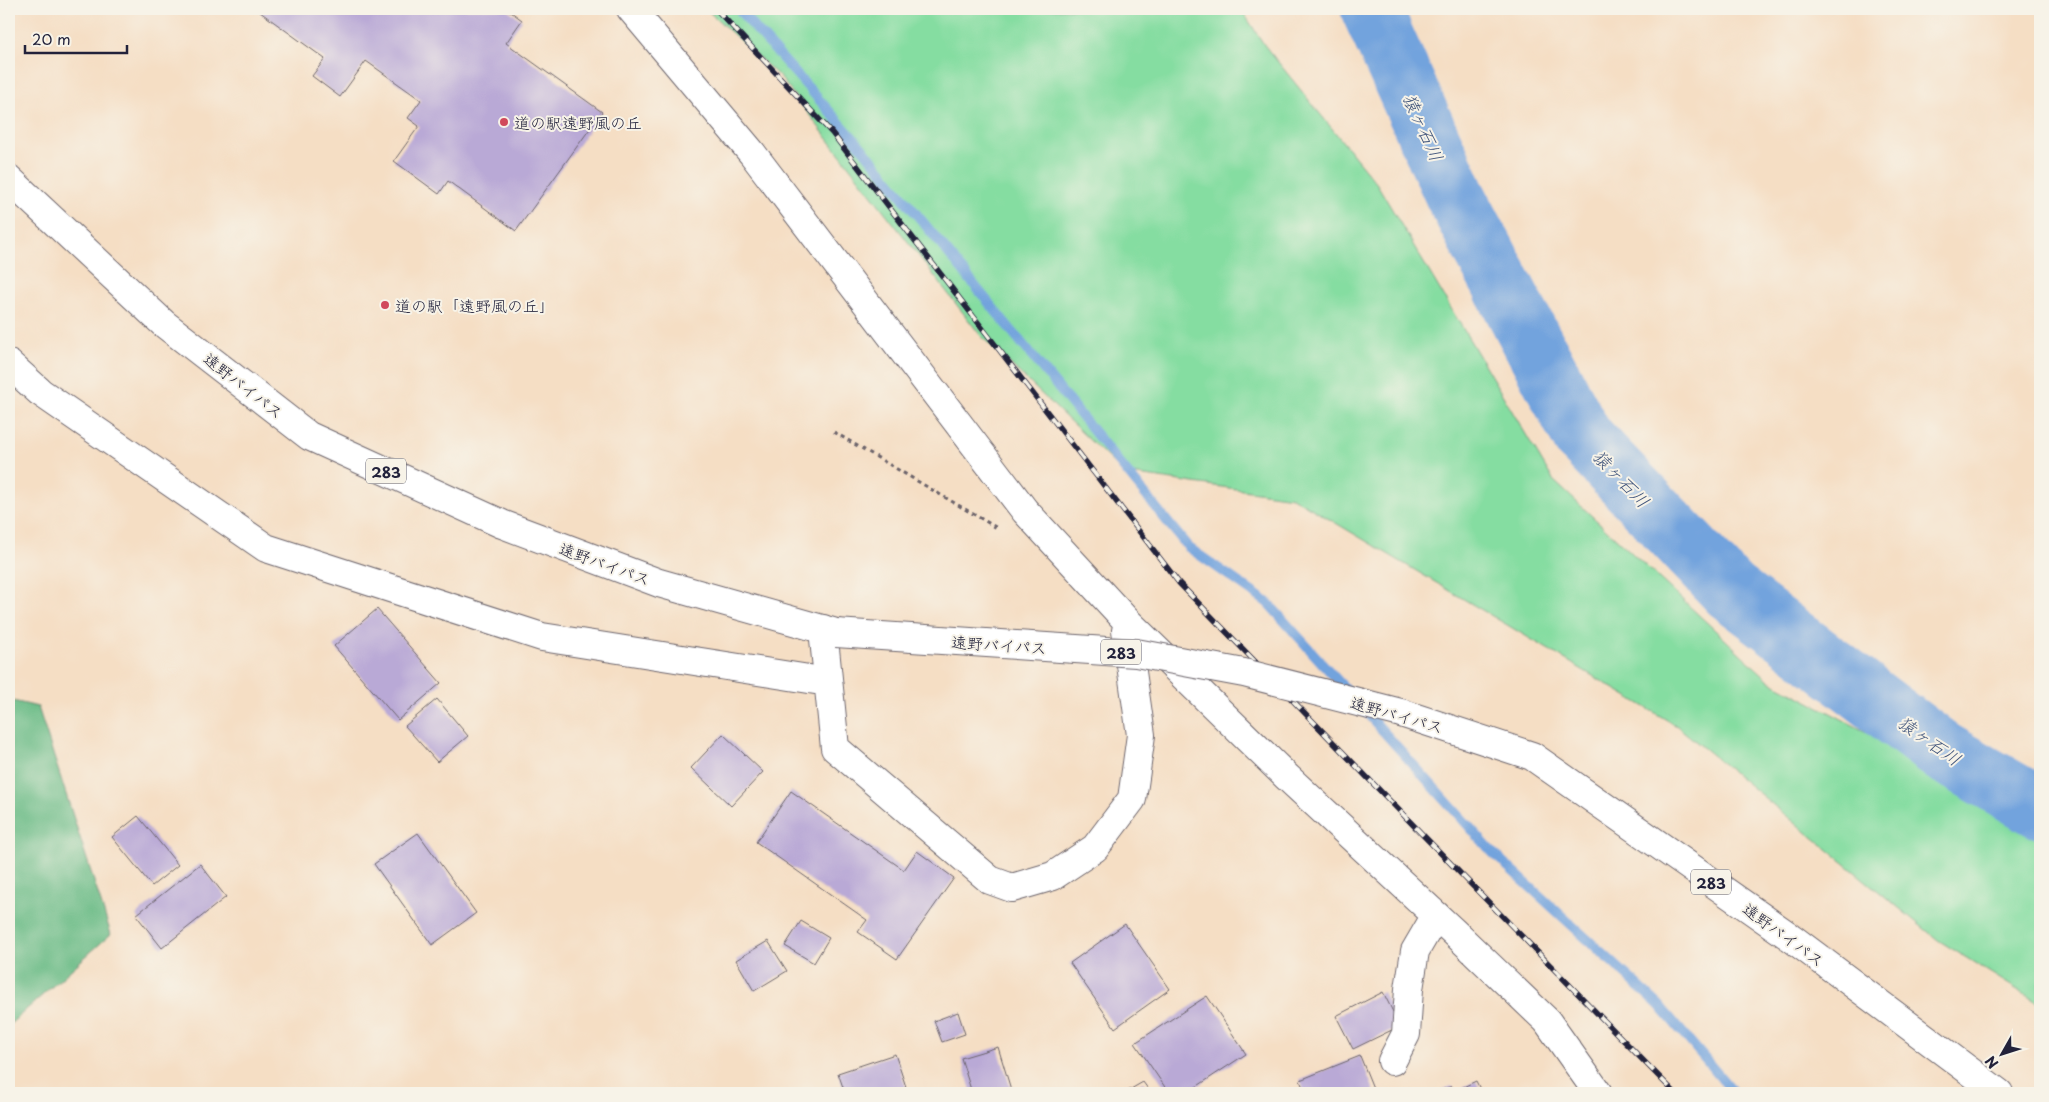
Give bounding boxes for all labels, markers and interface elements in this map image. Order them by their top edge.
scale bar [25,22,128,54]
text: 20 m [32,27,71,50]
water label: 猿ヶ石川 [1397,89,1451,165]
place label: 道の駅遠野風の丘 [514,110,642,134]
marker: 道の駅遠野風の丘 [498,116,510,128]
place label: 道の駅「遠野風の丘」 [395,293,555,317]
marker: 道の駅「遠野風の丘」 [379,299,391,311]
street label: 遠野バイパス [199,346,289,424]
water label: 猿ヶ石川 [1587,443,1657,513]
road number: 283 [366,458,406,484]
street label: 遠野バイパス [556,535,654,591]
street label: 遠野バイパス [950,629,1048,659]
road number: 283 [1101,640,1141,664]
street label: 遠野バイパス [1348,689,1446,739]
water label: 猿ヶ石川 [1893,708,1967,772]
road number: 283 [1691,870,1731,894]
street label: 遠野バイパス [1738,896,1830,972]
north arrow [1976,1030,2026,1080]
text: N [1980,1052,2003,1073]

